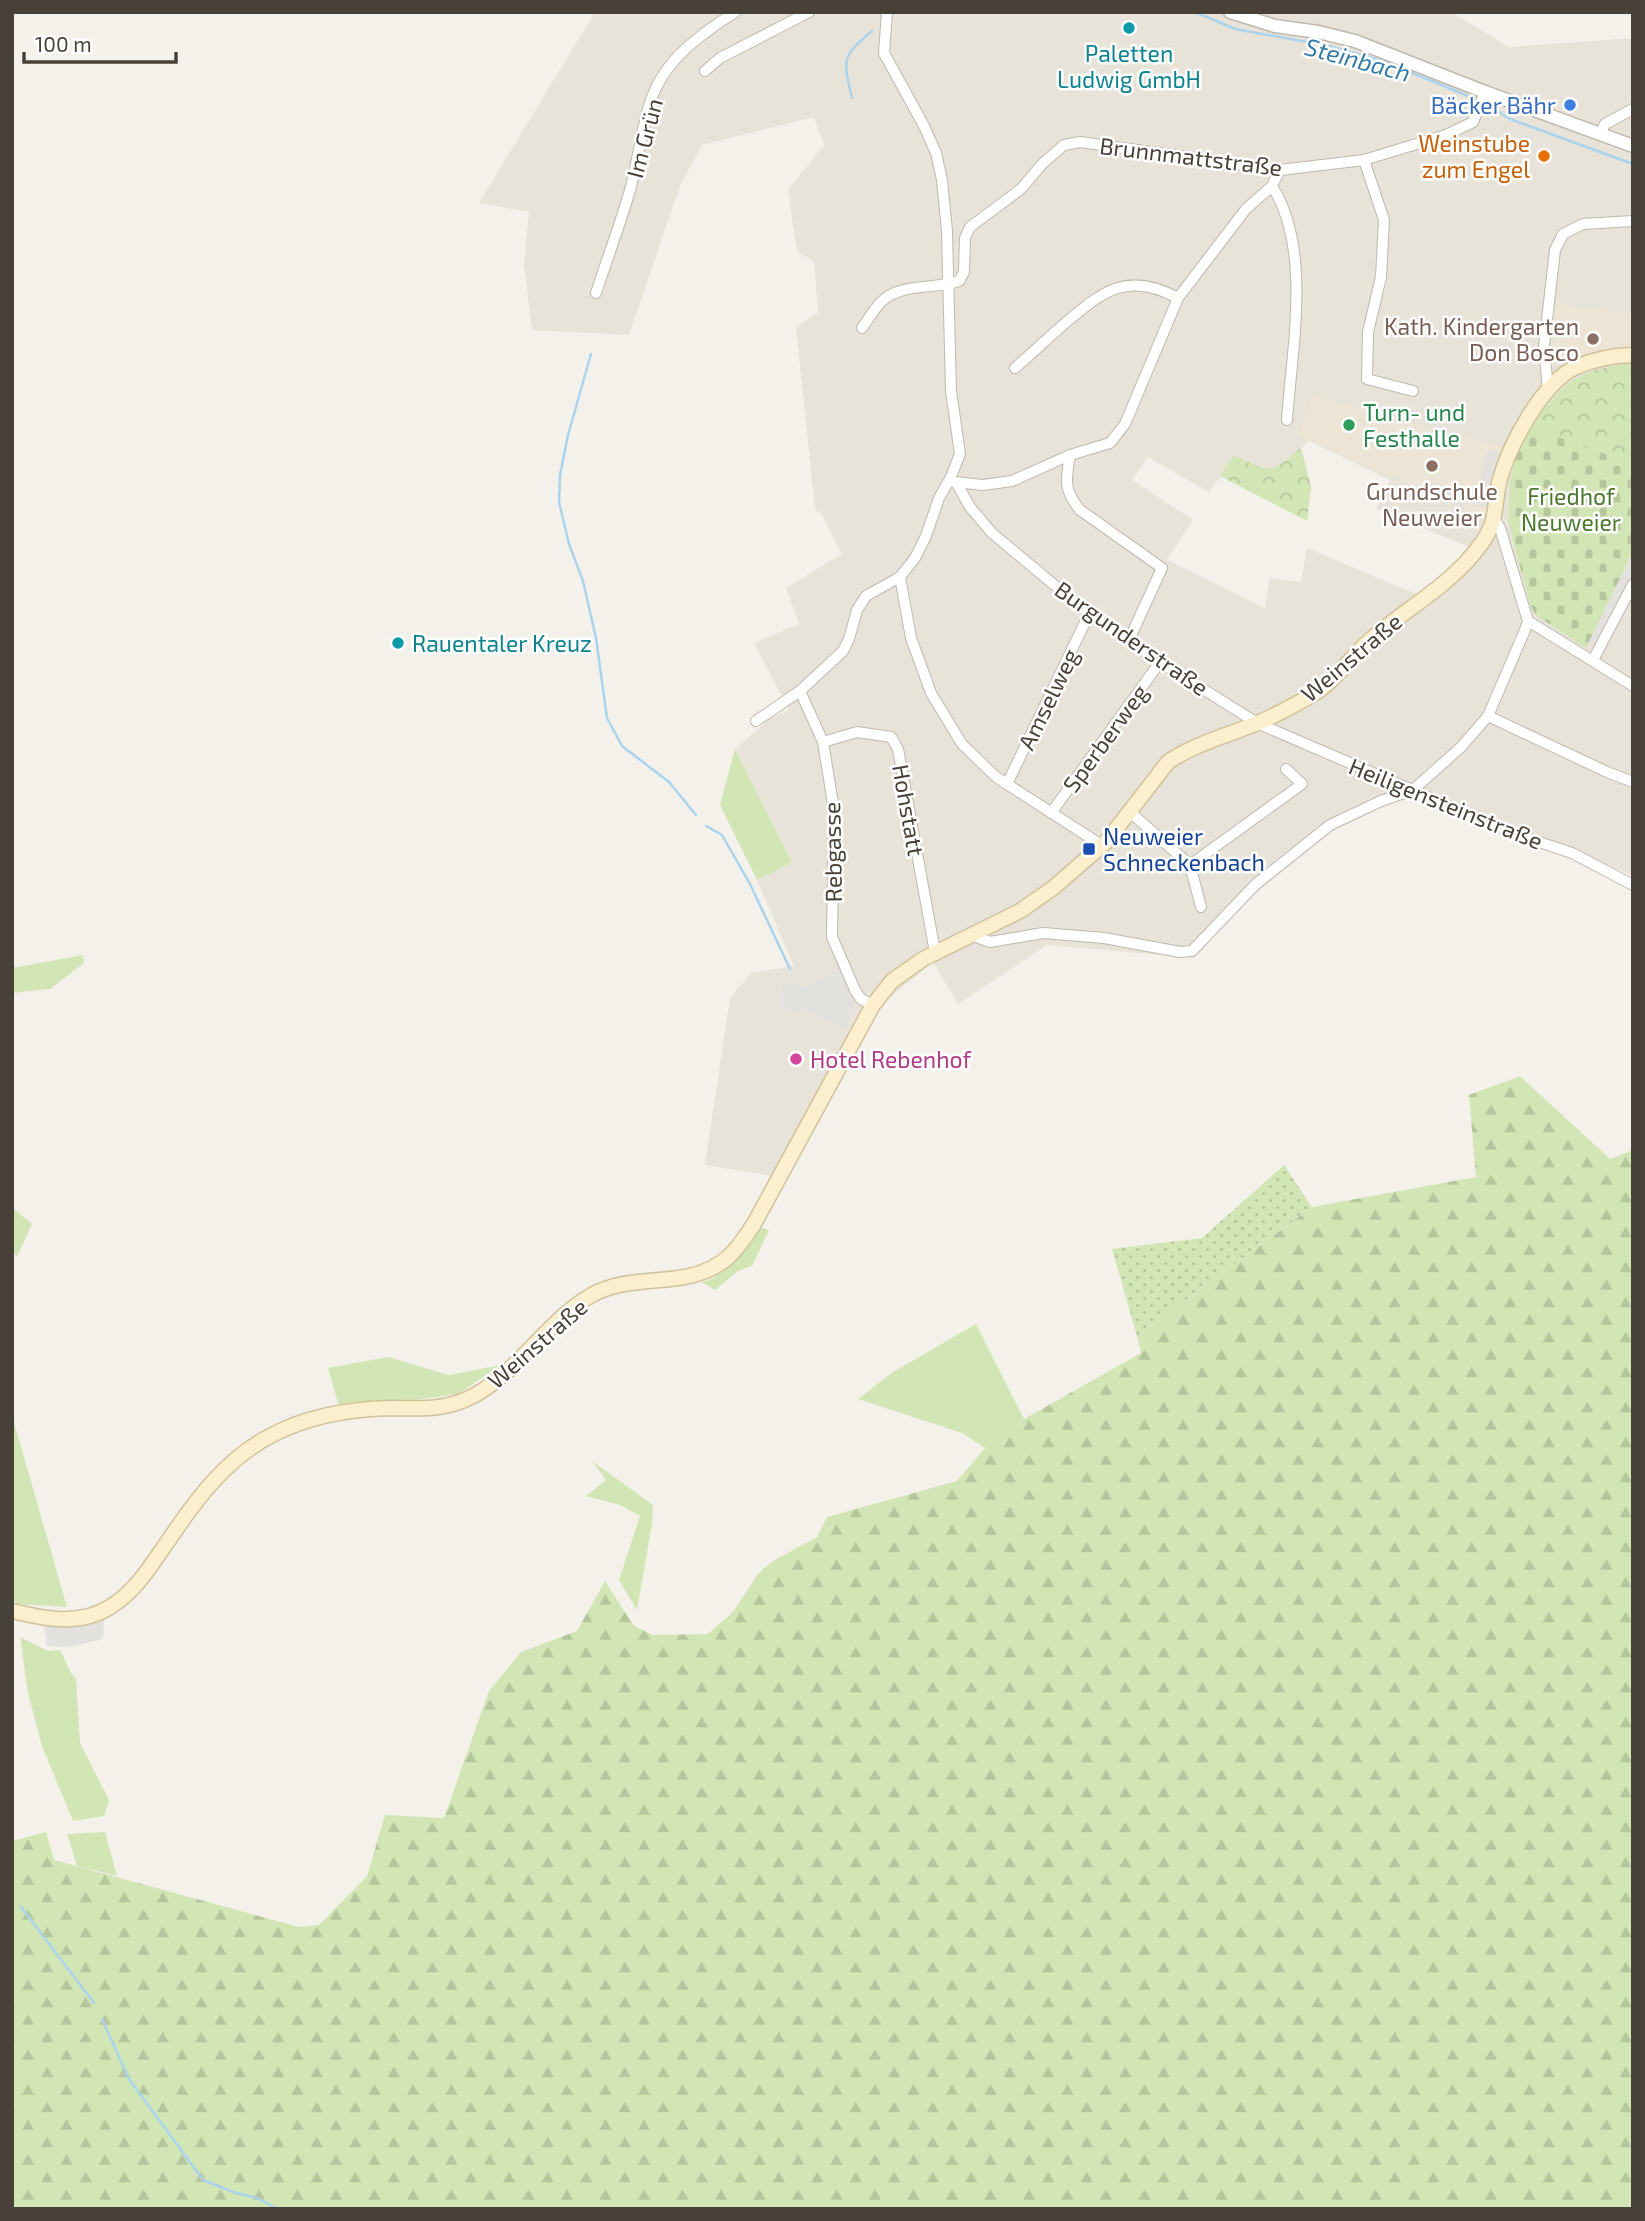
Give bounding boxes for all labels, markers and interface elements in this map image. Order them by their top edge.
marker: Paletten Ludwig GmbH [1121,20,1137,36]
scale bar [24,21,177,65]
text: 100 m [35,31,92,56]
water label: Steinbach [1302,31,1414,87]
place label: Paletten Ludwig GmbH [1057,39,1201,93]
place label: Bäcker Bähr [1431,91,1556,119]
street label: Im Grün [620,95,668,181]
marker: Bäcker Bähr [1562,97,1578,113]
place label: Weinstube zum Engel [1418,129,1530,183]
street label: Brunnmattstraße [1098,131,1284,181]
marker: Weinstube zum Engel [1536,148,1552,164]
place label: Kath. Kindergarten Don Bosco [1384,312,1579,366]
marker: Kath. Kindergarten Don Bosco [1585,331,1601,347]
place label: Turn- und Festhalle [1363,398,1465,452]
marker: Turn- und Festhalle [1341,417,1357,433]
marker: Grundschule Neuweier [1424,458,1440,474]
place label: Grundschule Neuweier [1366,477,1498,531]
park label: Friedhof Neuweier [1521,482,1621,536]
street label: Burgunderstraße [1050,575,1214,701]
street label: Weinstraße [1295,607,1407,707]
place label: Rauentaler Kreuz [412,629,592,657]
marker: Rauentaler Kreuz [390,635,406,651]
street label: Amselweg [1012,644,1085,754]
street label: Sperberweg [1056,678,1154,797]
street label: Heiligensteinstraße [1345,751,1547,855]
street label: Hohstatt [887,762,931,858]
street label: Rebgasse [817,801,847,903]
place label: Neuweier Schneckenbach [1103,822,1265,876]
marker: Neuweier Schneckenbach [1081,841,1097,857]
place label: Hotel Rebenhof [810,1045,973,1073]
marker: Hotel Rebenhof [788,1051,804,1067]
street label: Weinstraße [481,1292,593,1394]

